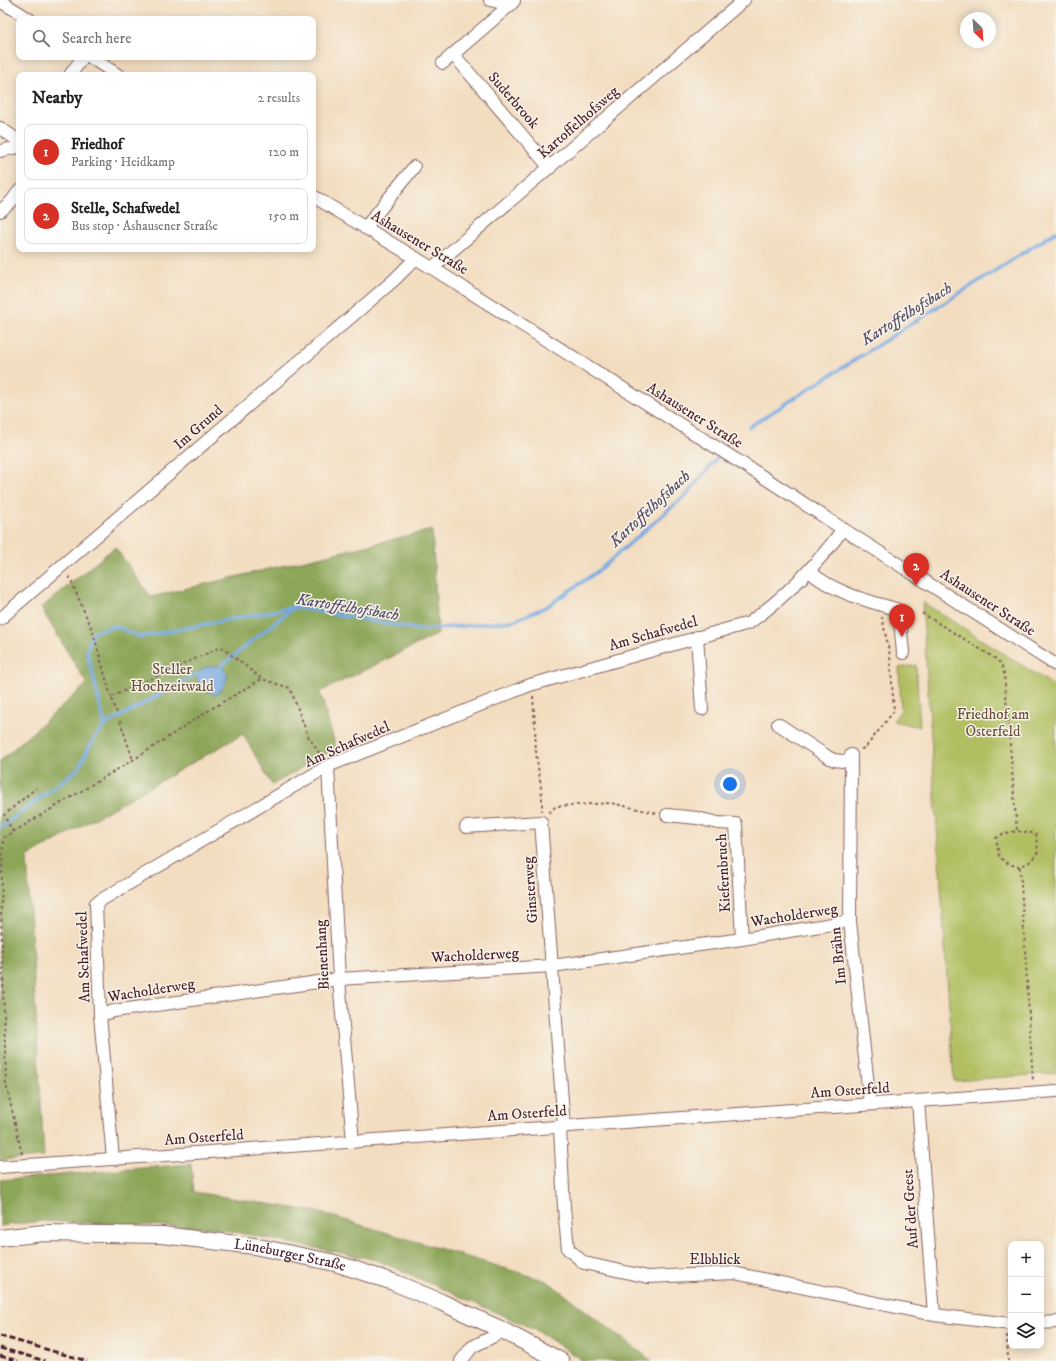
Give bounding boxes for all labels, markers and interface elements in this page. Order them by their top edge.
north arrow [960,12,996,48]
search box [16,16,316,60]
icon: search [30,27,52,49]
text: Search here [62,29,131,48]
street label: Suderbrook [484,68,544,133]
street label: Kartoffelhofsweg [534,81,623,163]
text: Nearby [32,87,82,109]
text: 2 results [258,90,300,106]
text: Friedhof [71,135,122,154]
text: 1 [44,144,48,160]
text: 120 m [268,144,299,160]
text: Parking · Heidkamp [71,154,175,170]
text: Stelle, Schafwedel [71,199,180,218]
street label: Ashausener Straße [368,206,472,279]
text: 2 [43,208,49,224]
text: 150 m [268,208,299,224]
text: Bus stop · Ashausener Straße [71,218,218,234]
water label: Kartoffelhofsbach [856,278,956,350]
street label: Ashausener Straße [643,378,746,453]
street label: Im Grund [170,400,227,454]
water label: Kartoffelhofsbach [604,466,694,552]
pin: 2 [903,553,929,586]
street label: Ashausener Straße [936,565,1039,640]
water label: Kartoffelhofsbach [294,589,401,625]
pin: 1 [889,604,915,637]
street label: Am Schafwedel [607,612,700,655]
park label: Steller Hochzeitwald [130,660,214,696]
park label: Friedhof am Osterfeld [957,705,1029,741]
street label: Am Schafwedel [302,717,393,772]
your location [720,774,740,794]
street label: Kiefernbruch [712,833,735,913]
street label: Ginsterweg [519,855,542,924]
street label: Wacholderweg [748,899,840,932]
street label: Am Schafwedel [72,910,95,1003]
street label: Bienenhang [311,918,334,991]
street label: Im Brähn [826,926,851,986]
street label: Wacholderweg [430,944,520,967]
street label: Wacholderweg [105,974,197,1007]
street label: Am Osterfeld [810,1078,891,1103]
street label: Am Osterfeld [487,1101,568,1126]
street label: Am Osterfeld [164,1125,245,1150]
street label: Auf der Geest [898,1168,923,1250]
street label: Lüneburger Straße [233,1235,349,1276]
map controls [1008,1241,1044,1349]
button: + [1008,1241,1044,1277]
street label: Elbblick [689,1250,741,1269]
button: − [1008,1277,1044,1313]
button: layers [1008,1313,1044,1349]

